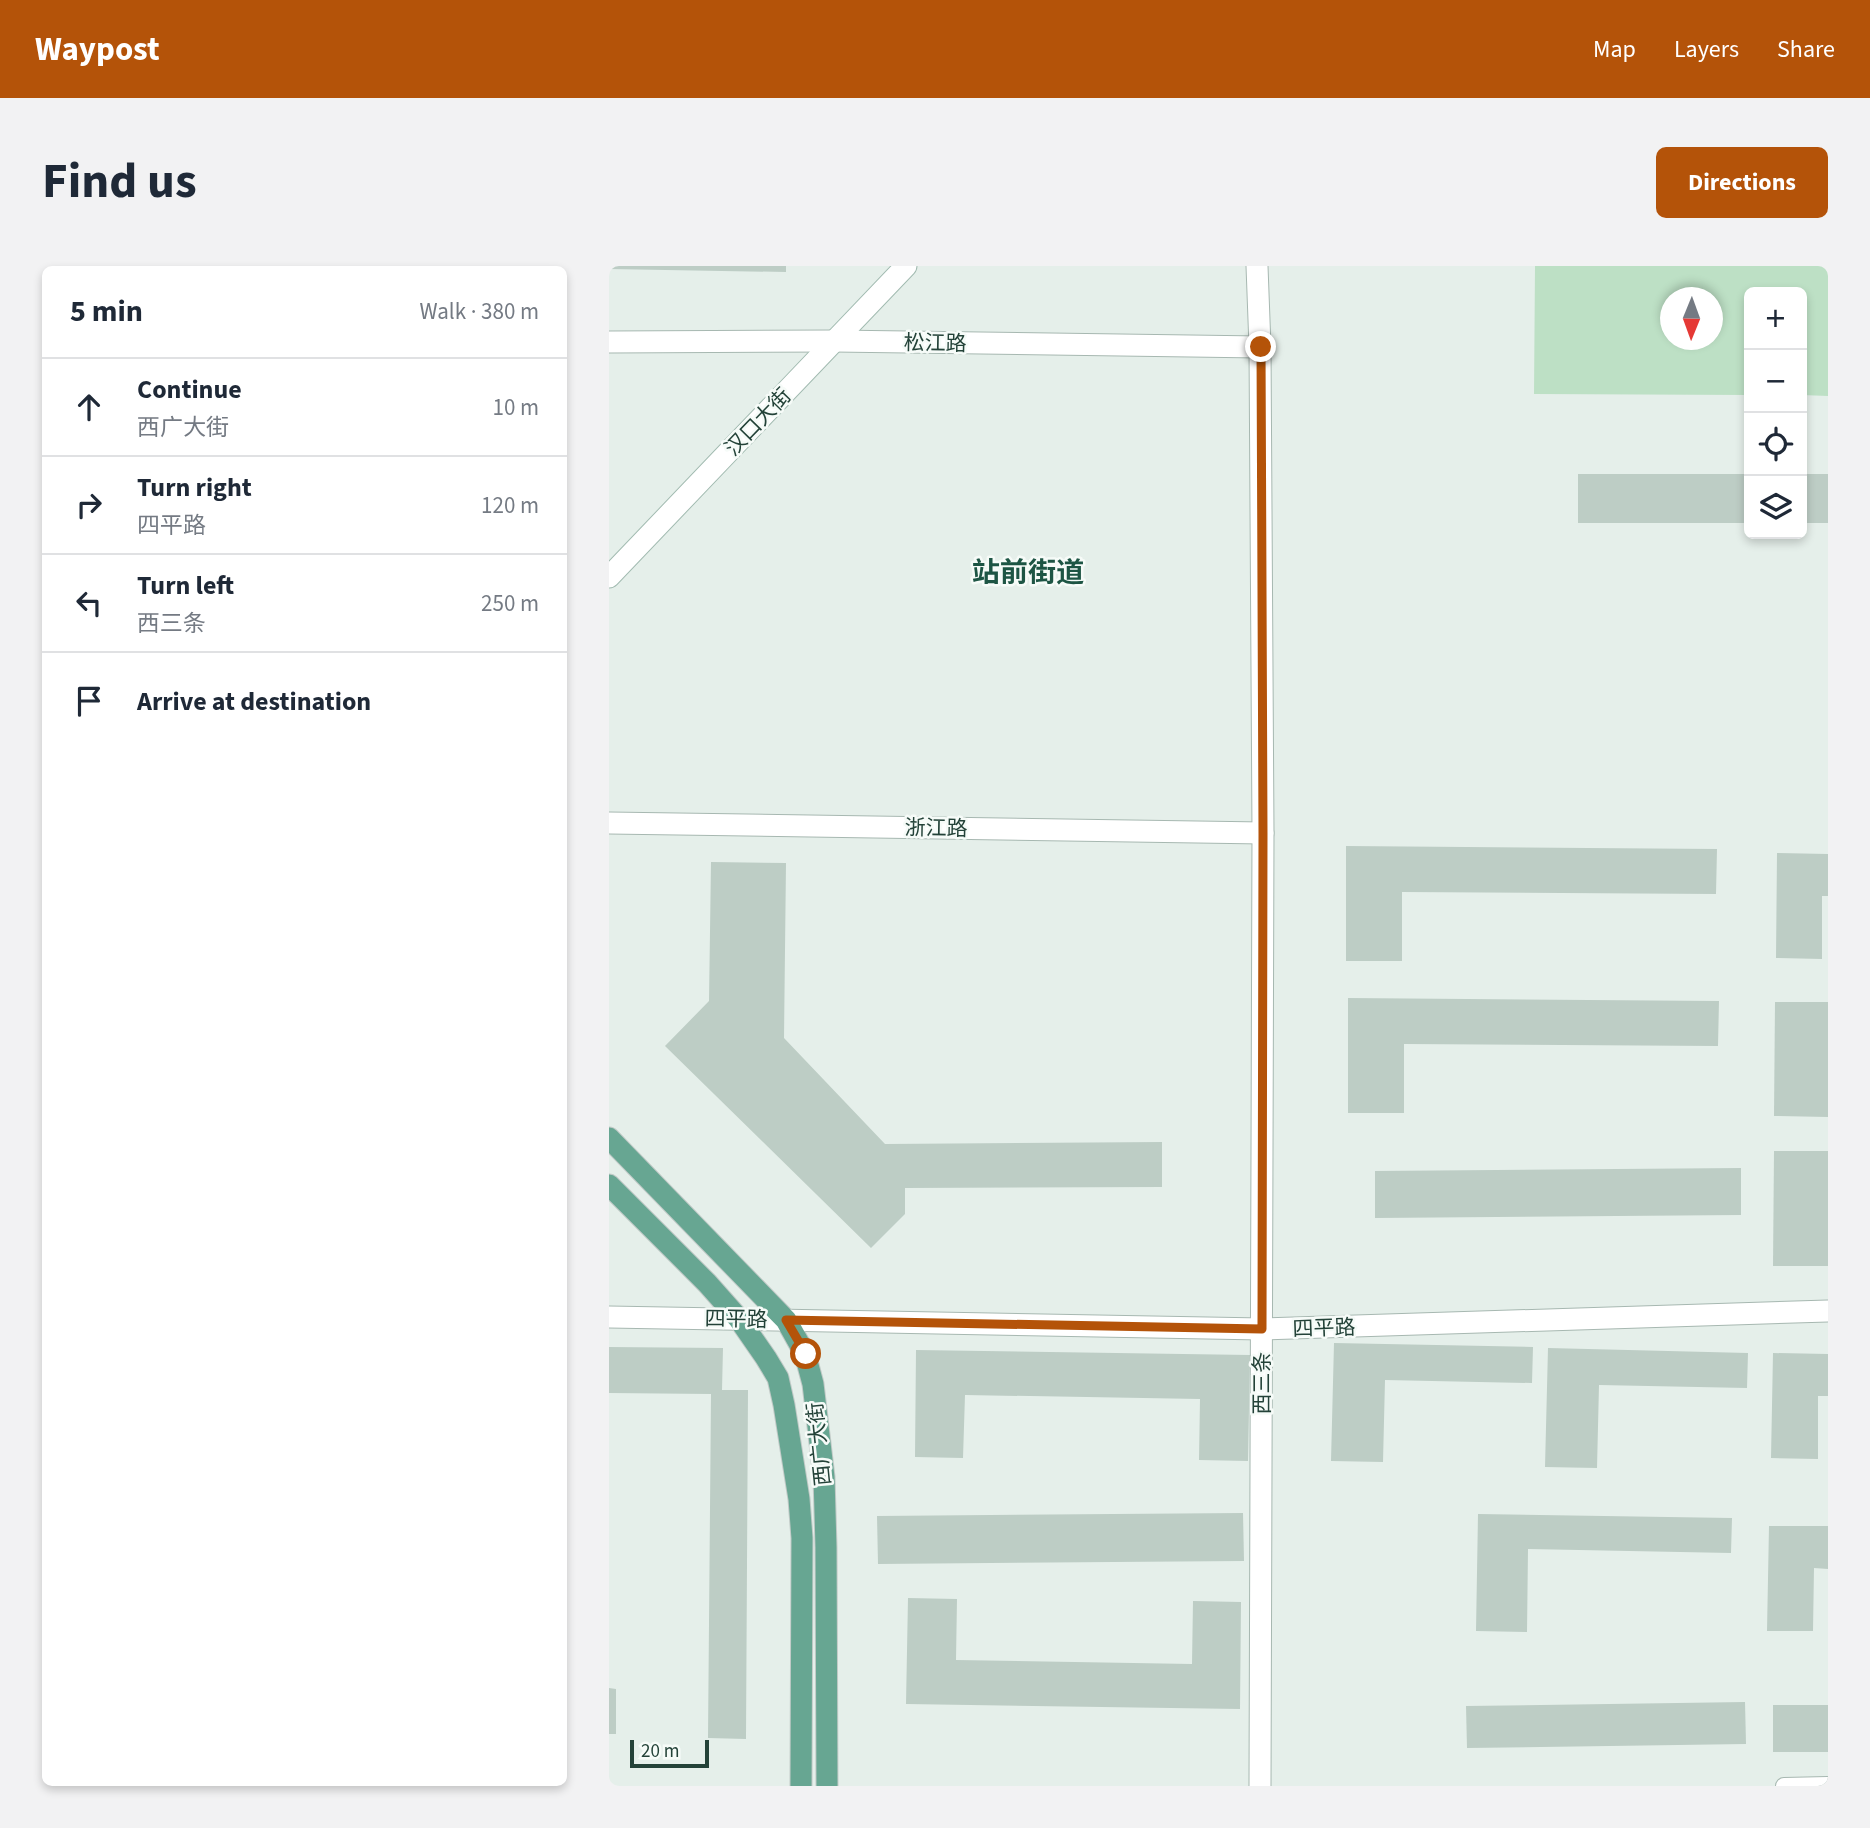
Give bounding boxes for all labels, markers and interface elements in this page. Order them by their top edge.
text: Waypost [35,26,160,73]
text: Map [1593,32,1636,67]
text: Layers [1674,32,1739,67]
text: Share [1777,32,1835,67]
text: Find us [42,147,197,217]
button: Directions [1656,147,1828,218]
north arrow [1660,287,1723,350]
map controls [1744,287,1807,539]
button: + [1744,287,1807,350]
text: 5 min [70,290,143,333]
text: Walk · 380 m [420,295,539,328]
street label: 松江路 [903,327,967,359]
route end [1245,331,1276,362]
button: − [1744,350,1807,413]
text: Continue [137,371,242,408]
street label: 汉口大街 [718,381,798,463]
icon: ahead [70,388,108,426]
text: 10 m [492,391,539,424]
text: 西广大街 [137,411,229,444]
button: locate [1744,413,1807,476]
text: Turn right [137,469,252,506]
button: layers [1744,476,1807,539]
icon: right [70,486,108,524]
text: 120 m [481,489,539,522]
text: 四平路 [137,509,206,542]
district label: 站前街道 [972,553,1084,593]
text: Turn left [137,567,234,604]
icon: left [70,584,108,622]
text: 250 m [481,587,539,620]
text: 西三条 [137,607,206,640]
icon: arrive [70,682,108,720]
text: Arrive at destination [137,683,371,720]
street label: 浙江路 [904,812,968,844]
street label: 四平路 [704,1303,768,1335]
street label: 四平路 [1292,1312,1356,1344]
route start [790,1338,821,1369]
street label: 西三条 [1247,1352,1277,1415]
street label: 西广大街 [800,1401,838,1487]
scale bar [630,1737,709,1769]
text: 20 m [641,1738,679,1765]

